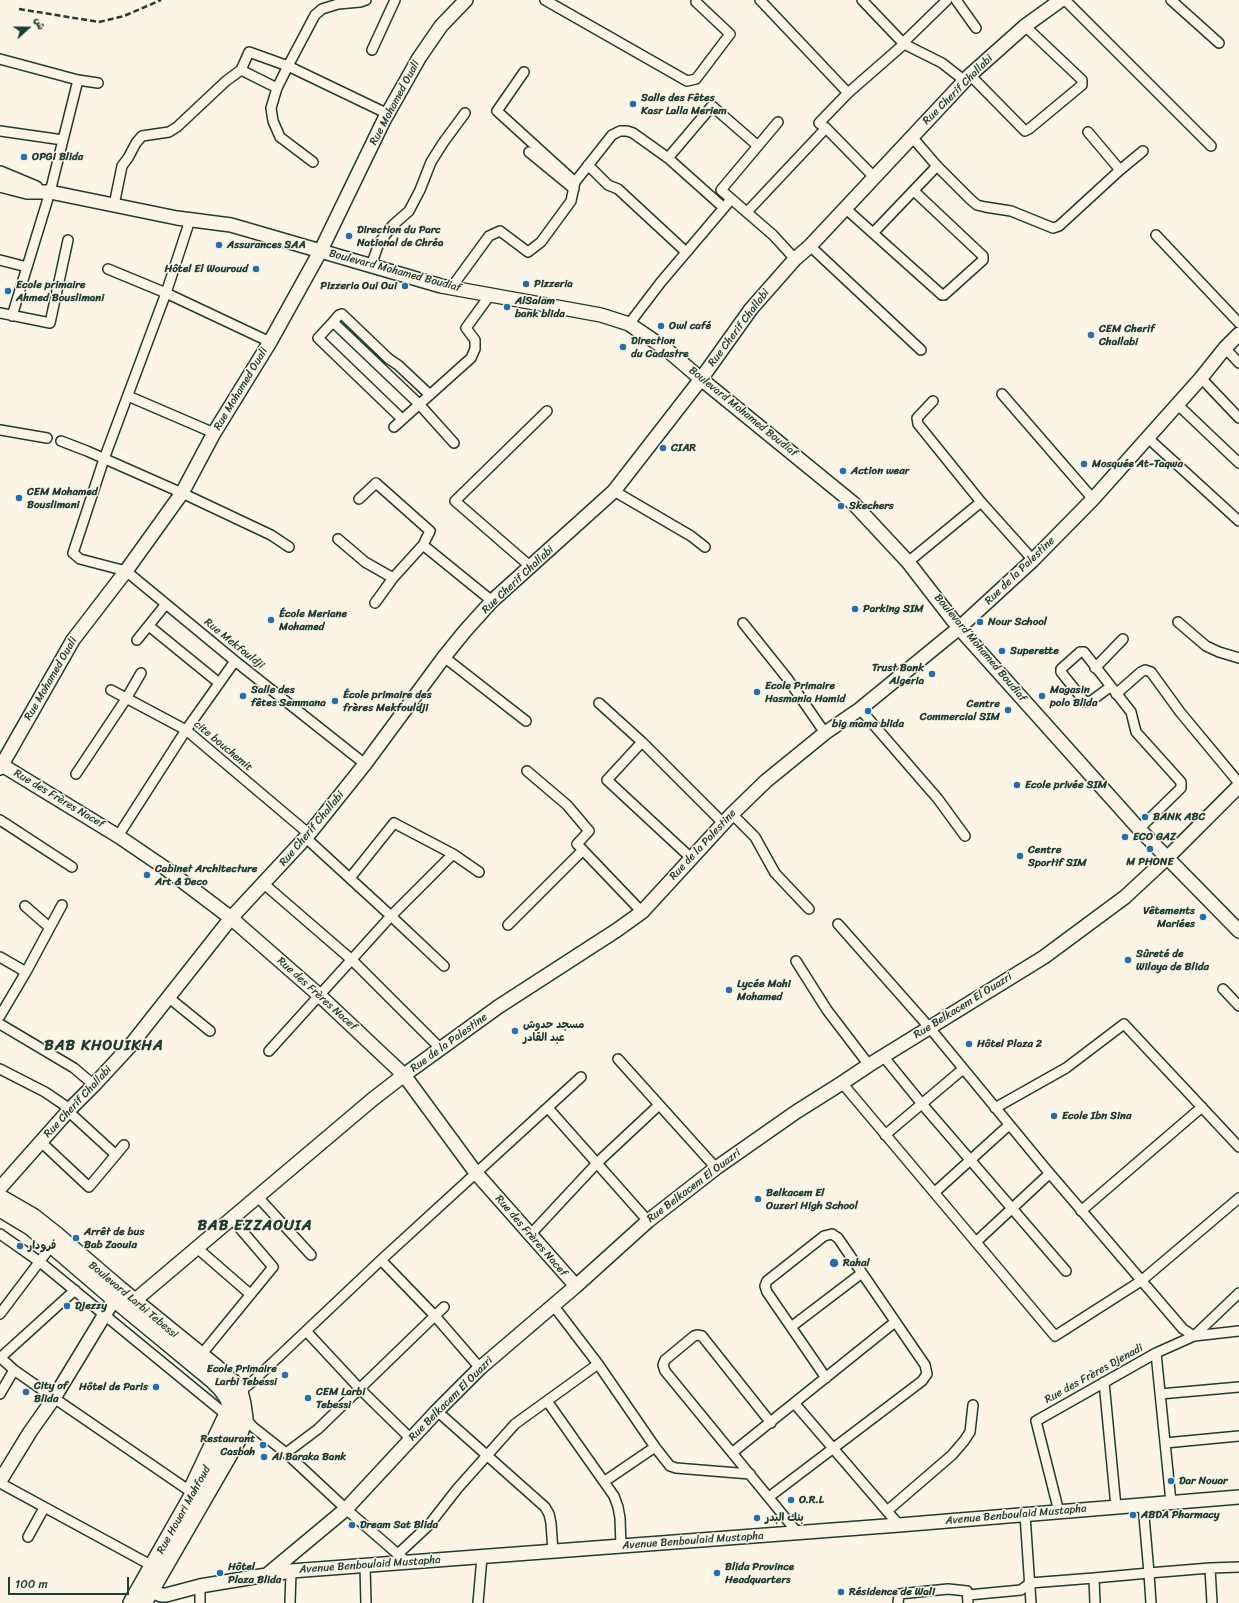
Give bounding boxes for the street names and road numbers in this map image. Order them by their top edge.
street label: Rue Cherif Challabi [920,52,996,128]
street label: Rue Mohamed Ouali [367,58,423,148]
street label: Boulevard Mohamed Boudiaf [327,247,463,295]
street label: Rue Cherif Challabi [706,287,772,369]
street label: Rue Mohamed Ouali [211,345,271,433]
street label: Boulevard Mohamed Boudiaf [686,364,800,460]
street label: Rue de la Palestine [982,534,1058,608]
street label: Rue Cherif Challabi [479,543,557,617]
street label: Boulevard Mohamed Boudiaf [931,591,1029,705]
street label: Rue Mekfouldji [201,616,267,672]
street label: Rue Mohamed Ouali [22,635,80,723]
street label: cite bouchemit [191,718,255,774]
street label: Rue des Frères Nacef [11,767,107,831]
street label: Rue Cherif Challabi [277,789,347,869]
street label: Rue de la Palestine [667,807,739,883]
street label: Rue des Frères Nacef [274,955,360,1033]
street label: Rue Belkacem El Ouazri [911,970,1015,1042]
street label: Rue de la Palestine [408,1011,490,1075]
street label: Rue Cherif Challabi [41,1063,115,1141]
street label: Rue Belkacem El Ouazri [645,1147,743,1225]
street label: Rue des Frères Nacef [492,1193,570,1279]
street label: Boulevard Larbi Tebessi [86,1259,180,1341]
street label: Rue des Frères Djenadi [1043,1342,1145,1406]
street label: Rue Belkacem El Ouazri [406,1354,496,1444]
street label: Rue Houari Mahfoud [154,1464,214,1556]
street label: Avenue Benboulaid Mustapha [945,1502,1087,1528]
street label: Avenue Benboulaid Mustapha [622,1529,764,1553]
street label: Avenue Benboulaid Mustapha [299,1553,441,1577]

